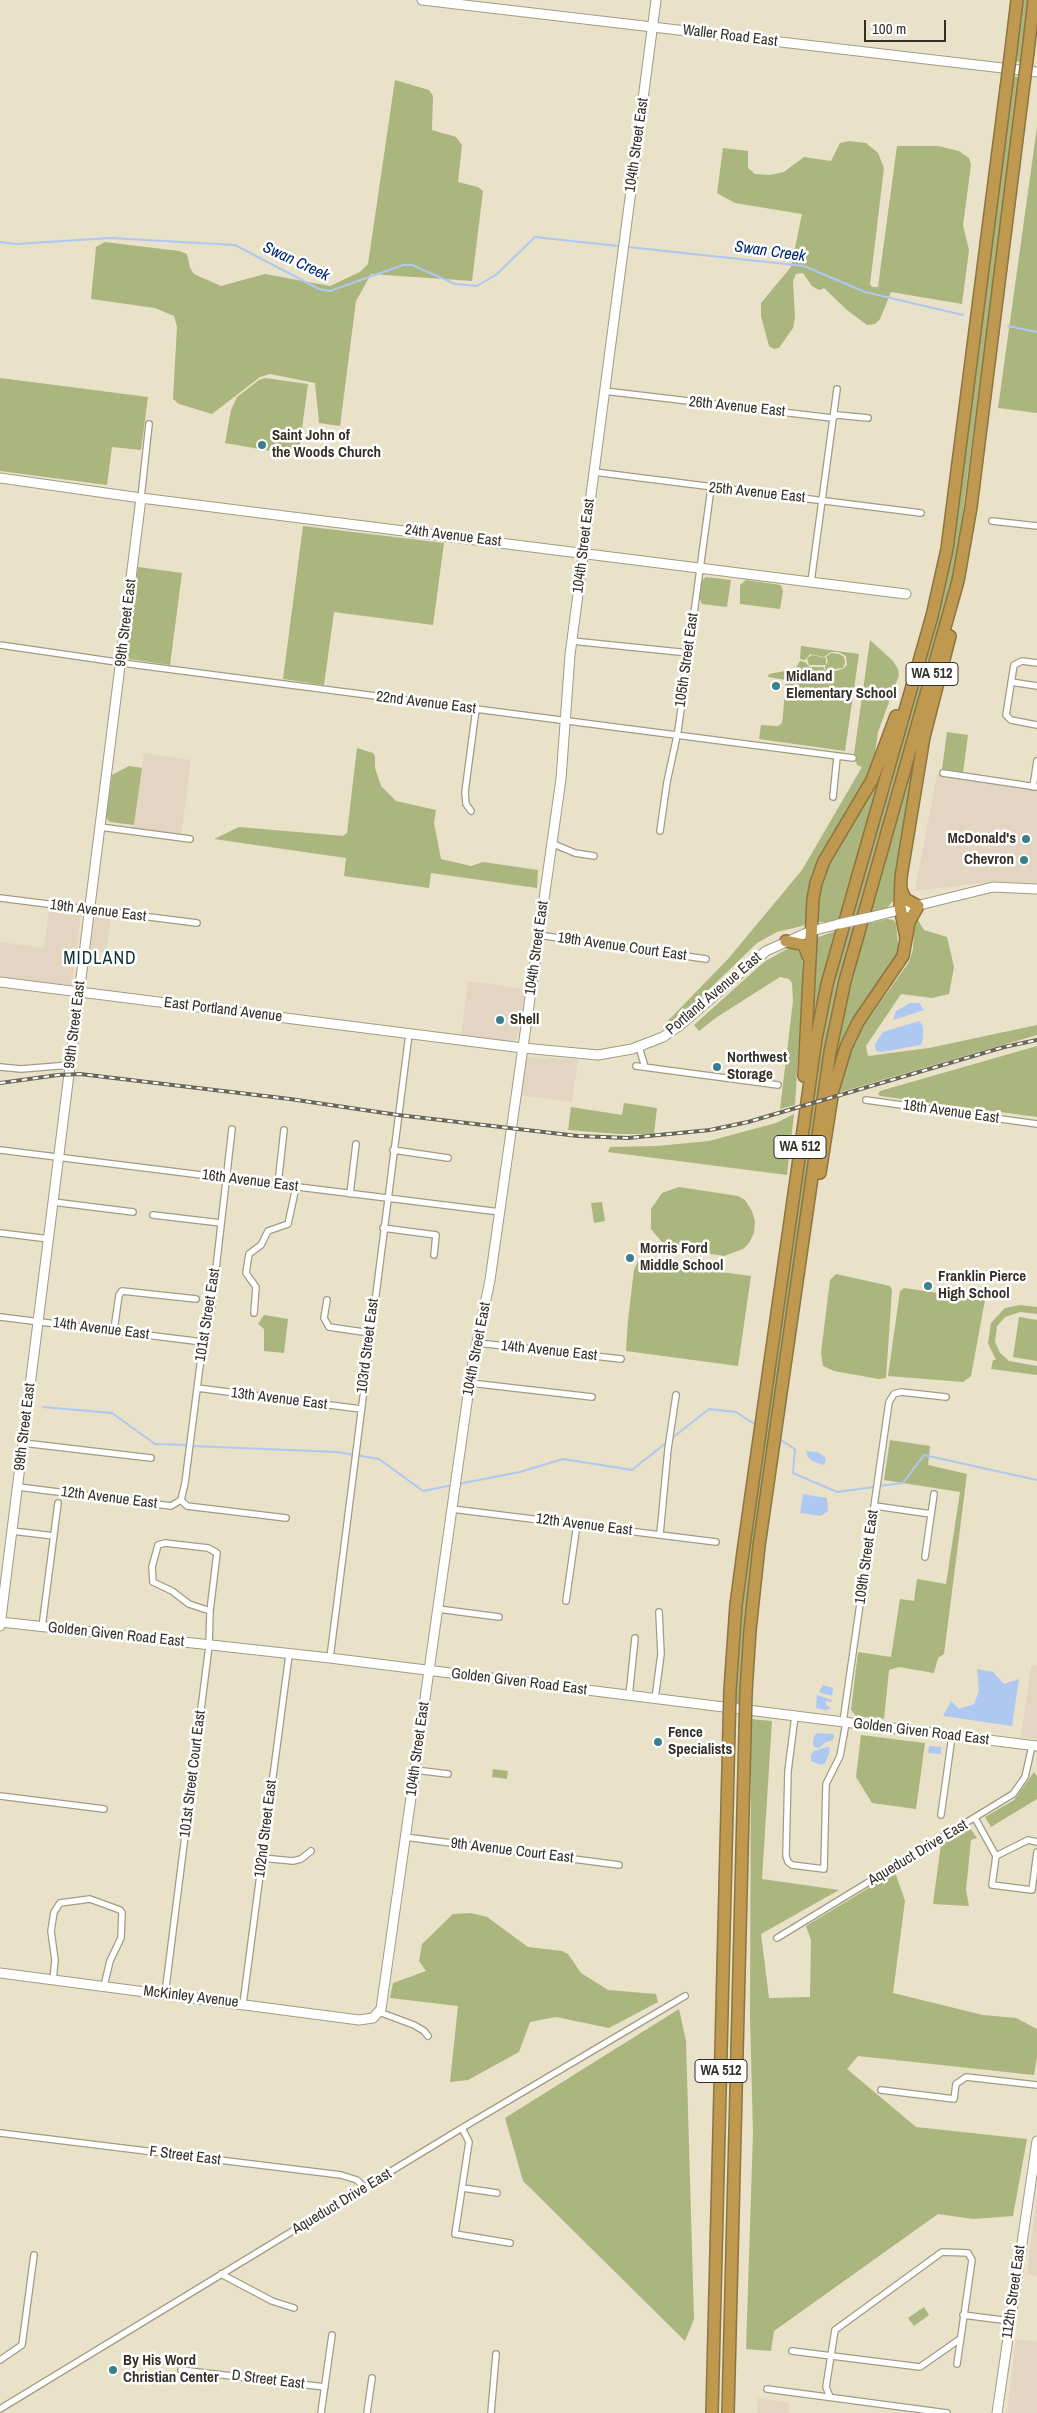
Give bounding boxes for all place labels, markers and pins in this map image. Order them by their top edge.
place label: Saint John of the Woods Church [272,427,381,462]
marker: Saint John of the Woods Church [256,439,268,451]
place label: Midland Elementary School [786,668,897,703]
marker: Midland Elementary School [770,680,782,692]
place label: McDonald's [947,830,1016,848]
marker: McDonald's [1020,833,1032,845]
place label: Chevron [964,851,1014,869]
marker: Chevron [1018,854,1030,866]
place label: Shell [510,1011,539,1029]
marker: Shell [494,1014,506,1026]
place label: Northwest Storage [727,1049,787,1084]
marker: Northwest Storage [711,1061,723,1073]
place label: Morris Ford Middle School [640,1240,723,1275]
marker: Morris Ford Middle School [624,1252,636,1264]
place label: Franklin Pierce High School [938,1268,1026,1303]
marker: Franklin Pierce High School [922,1280,934,1292]
place label: Fence Specialists [668,1724,732,1759]
marker: Fence Specialists [652,1736,664,1748]
place label: By His Word Christian Center [123,2352,219,2387]
marker: By His Word Christian Center [107,2364,119,2376]

